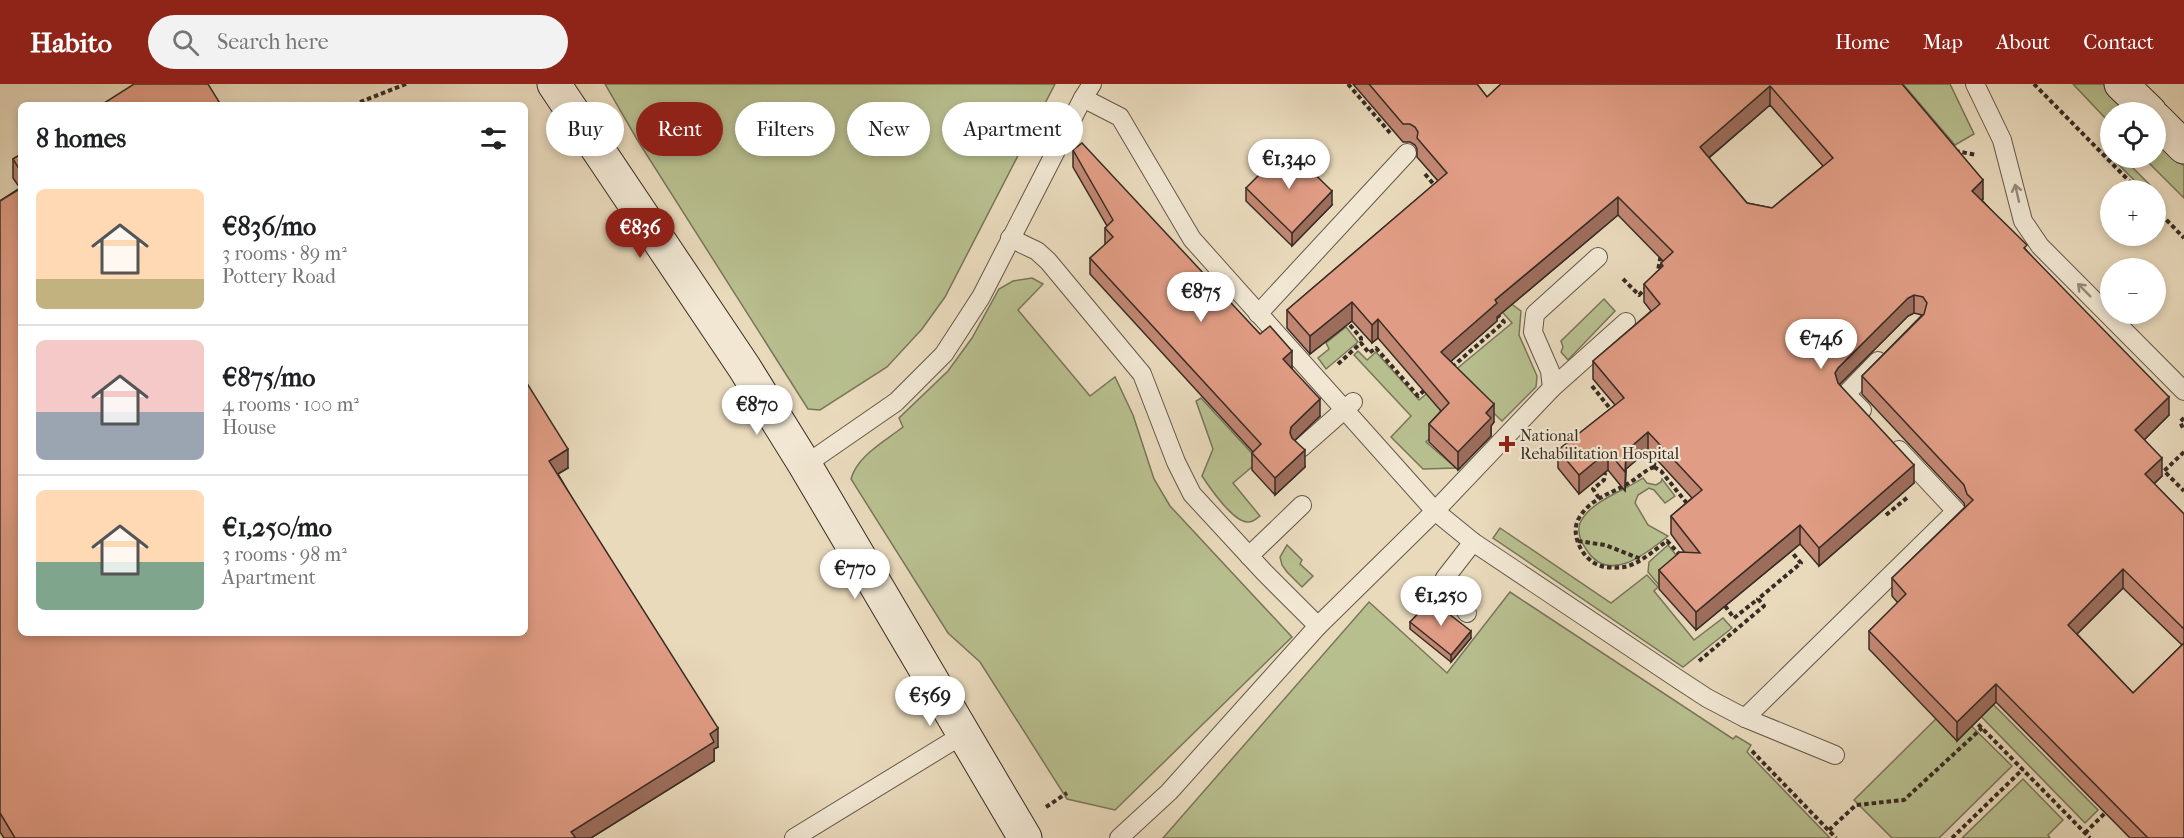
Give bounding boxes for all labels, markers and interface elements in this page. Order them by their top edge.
search box [148,15,568,69]
text: Habito [30,26,112,59]
icon: search [169,26,202,59]
text: Search here [217,29,329,55]
text: Home [1835,30,1890,54]
text: Map [1923,30,1963,54]
text: About [1996,30,2050,54]
text: Contact [2083,30,2154,54]
chip: Buy [546,102,624,156]
chip: Rent [636,102,723,156]
chip: Filters [735,102,835,156]
chip: New [847,102,930,156]
chip: Apartment [942,102,1083,156]
map controls [2100,102,2166,324]
button: locate [2100,102,2166,168]
icon: filters [477,122,510,155]
text: 8 homes [36,123,126,154]
pin: €1,340 [1240,139,1338,190]
text: €1,340 [1262,147,1316,170]
button: + [2100,180,2166,246]
one-way arrow [2011,184,2022,203]
pin: €836 [604,208,676,259]
text: €836/mo [222,211,316,242]
icon: home [84,213,156,285]
text: €836 [620,216,660,239]
text: 3 rooms · 89 m² [222,242,347,265]
button: − [2100,258,2166,324]
text: Pottery Road [222,265,336,288]
pin: €875 [1165,272,1237,323]
text: €875 [1181,280,1221,303]
one-way arrow [2076,282,2091,297]
pin: €746 [1785,319,1857,370]
text: €746 [1799,327,1843,350]
text: €875/mo [222,362,315,393]
icon: home [84,364,156,436]
pin: €870 [721,385,793,436]
text: 4 rooms · 100 m² [222,393,359,416]
text: €870 [736,393,778,416]
text: House [222,416,276,439]
place label: National Rehabilitation Hospital [1520,426,1680,463]
marker: National Rehabilitation Hospital [1498,435,1516,453]
text: €1,250/mo [222,512,332,543]
icon: home [84,514,156,586]
text: 3 rooms · 98 m² [222,543,347,566]
pin: €770 [819,549,891,600]
text: €770 [834,557,876,580]
text: Apartment [222,566,316,589]
pin: €1,250 [1392,576,1490,627]
text: €1,250 [1414,584,1468,607]
pin: €569 [894,676,966,727]
text: €569 [909,684,951,707]

